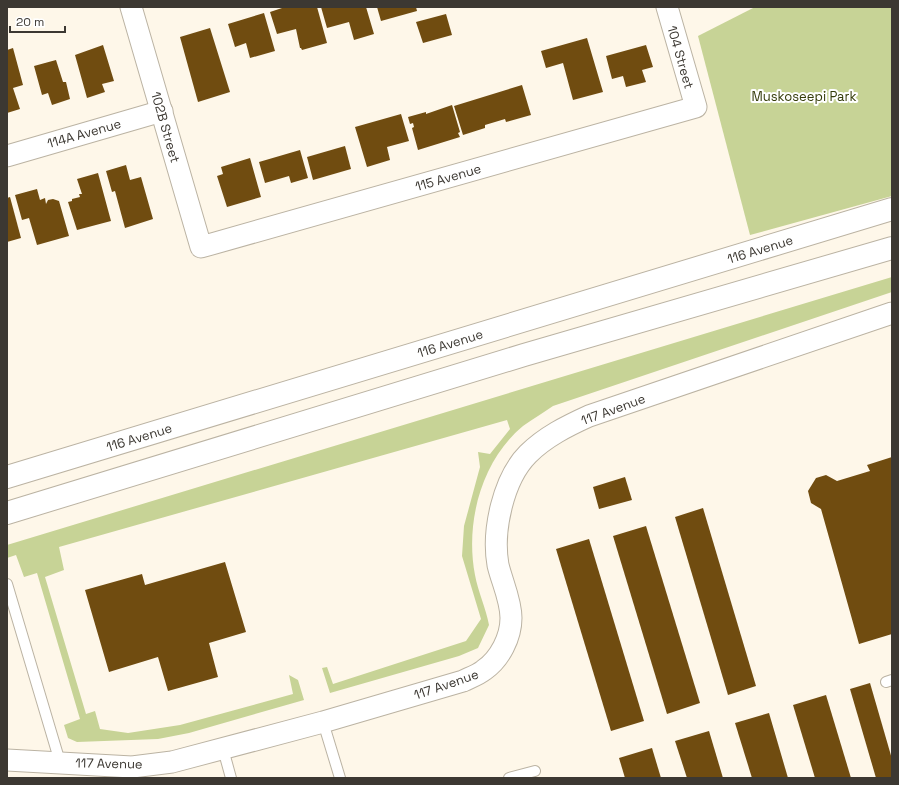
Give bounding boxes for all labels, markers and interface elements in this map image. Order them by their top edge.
scale bar [10,8,65,34]
text: 20 m [16,14,44,30]
street label: 104 Street [663,24,698,91]
park label: Muskoseepi Park [752,88,856,105]
street label: 102B Street [147,90,184,165]
street label: 114A Avenue [45,115,123,152]
street label: 115 Avenue [413,160,483,195]
street label: 116 Avenue [725,231,795,268]
street label: 116 Avenue [415,325,485,362]
street label: 117 Avenue [579,390,648,429]
street label: 116 Avenue [104,419,174,456]
street label: 117 Avenue [412,665,481,703]
street label: 117 Avenue [75,754,143,773]

